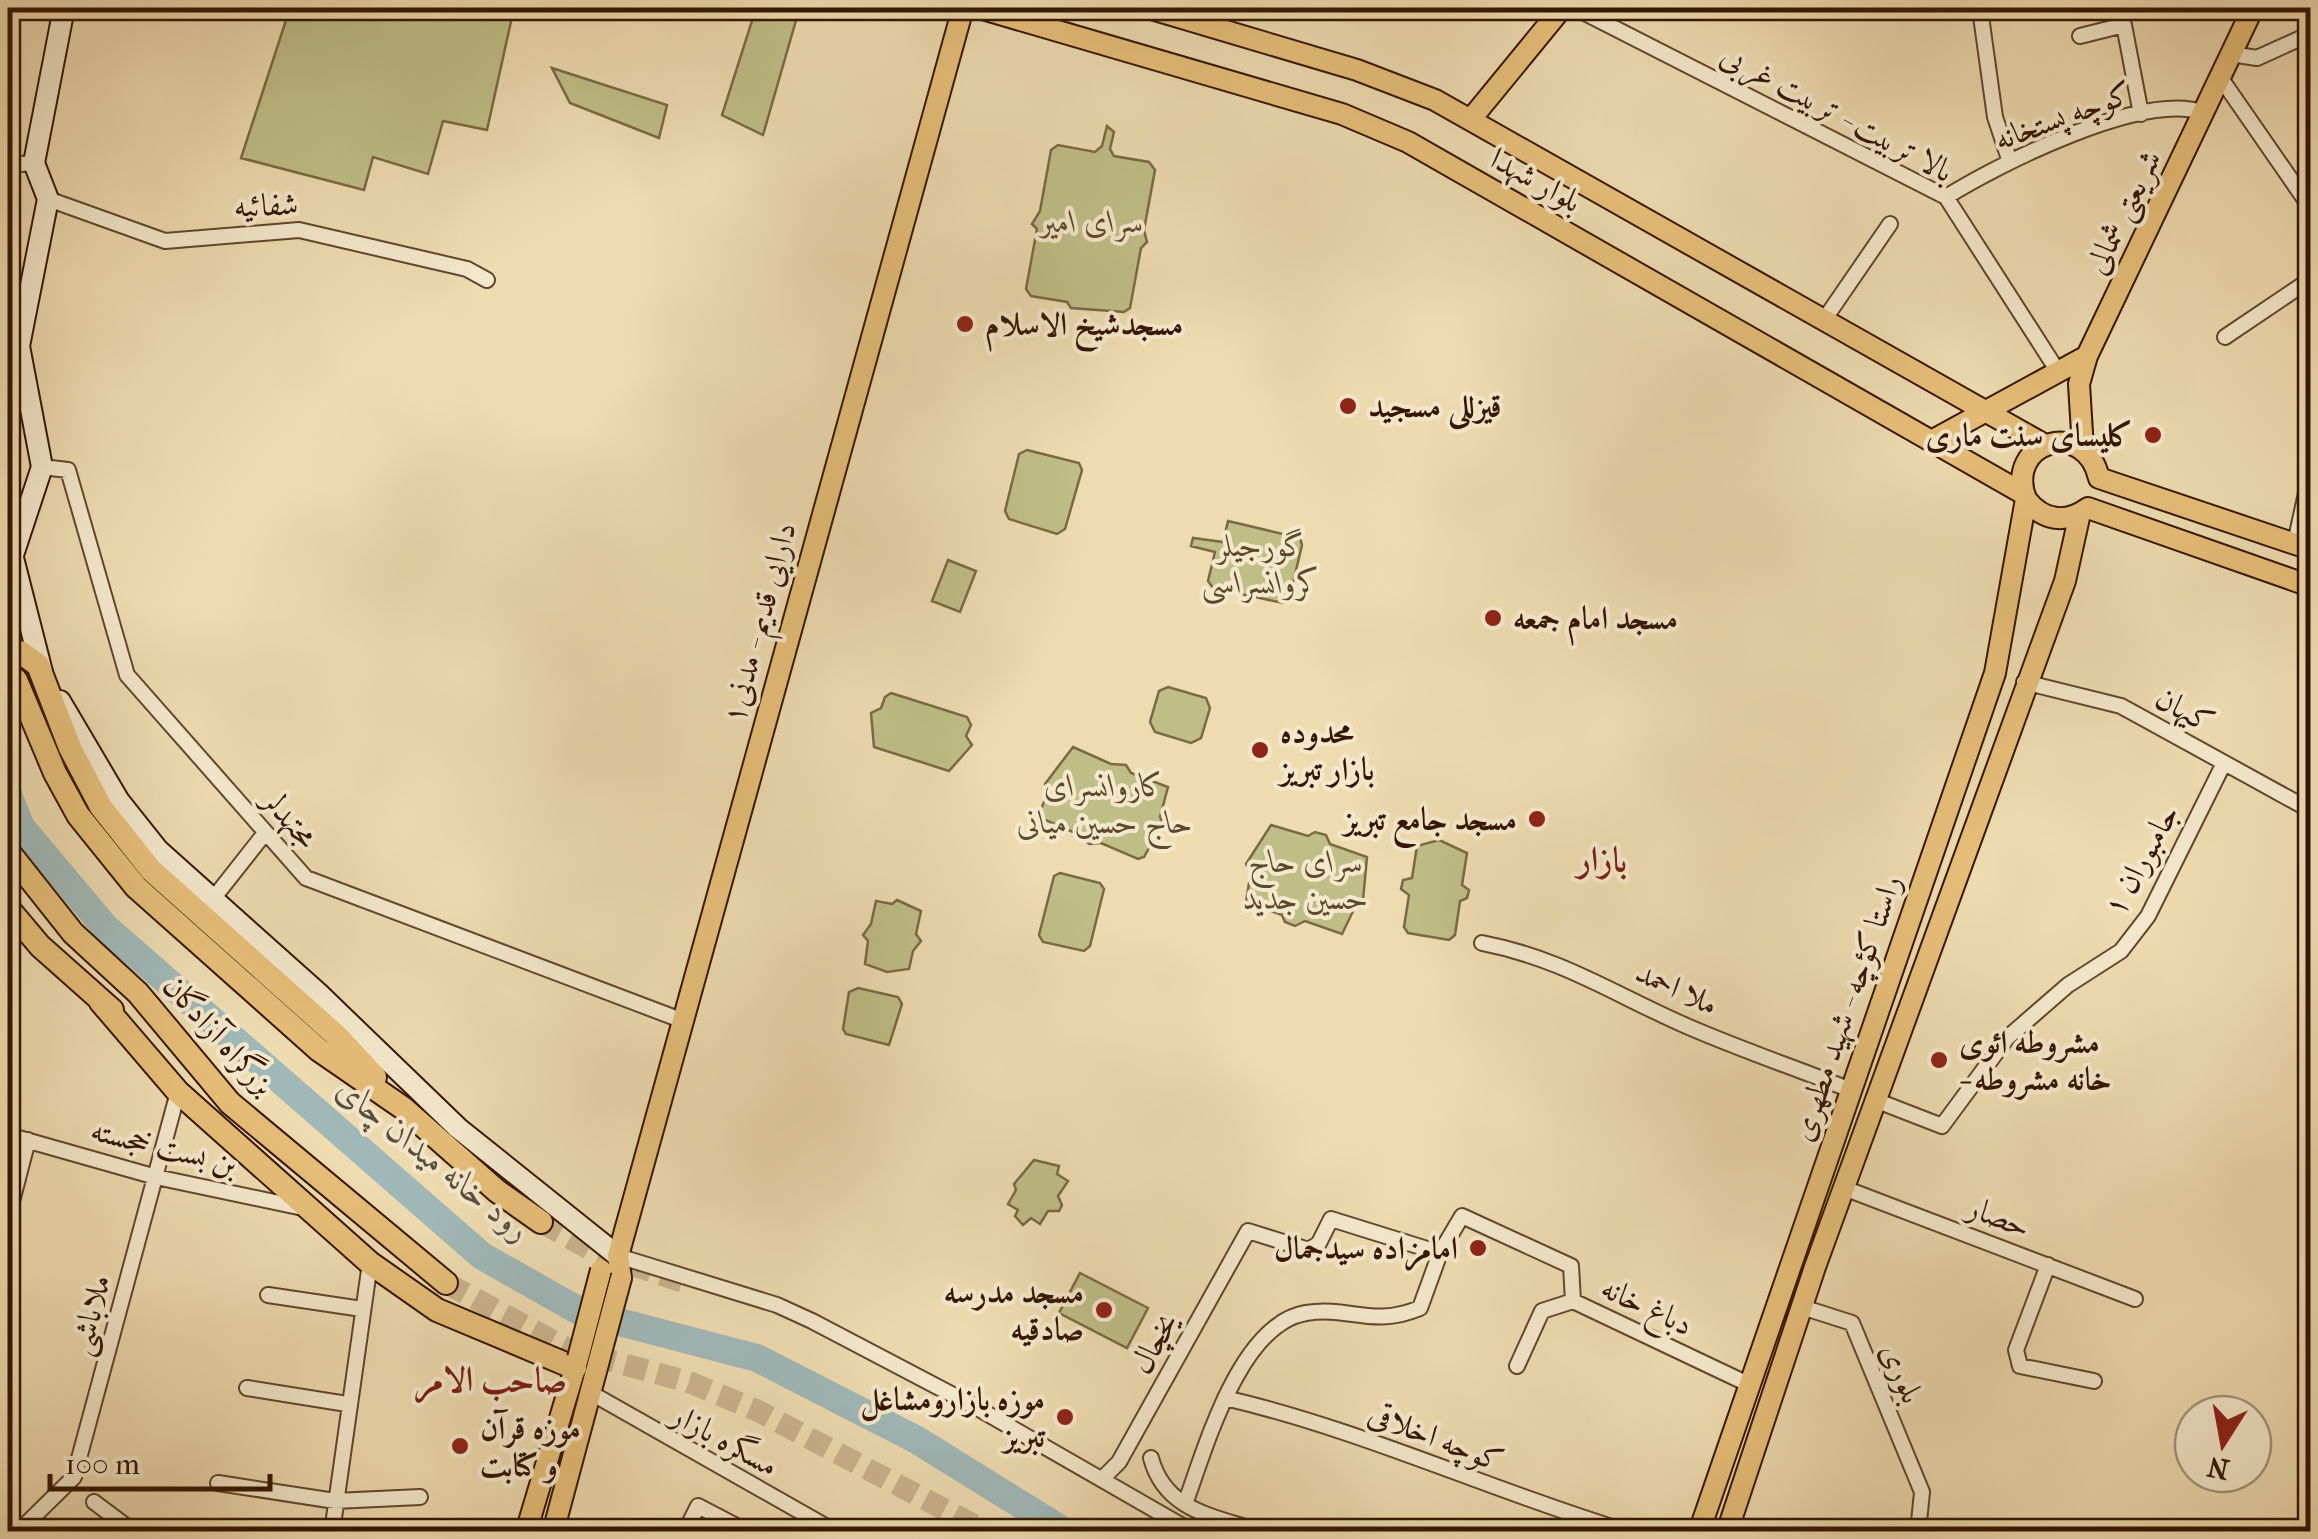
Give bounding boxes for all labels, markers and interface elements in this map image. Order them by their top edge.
street label: بالا تربیت - تربیت غربی [1713,36,1959,193]
street label: کوچه پستخانه [1989,74,2138,161]
street label: بلوار شهدا [1483,140,1588,222]
street label: شریعتی شمالی [2077,144,2172,282]
street label: شفائیه [233,185,299,225]
park label: سرای امیر [1038,203,1144,242]
place label: مسجدشیخ الاسلام [985,306,1183,353]
marker: مسجدشیخ الاسلام [954,313,976,335]
place label: قیزللی مسجید [1368,388,1502,431]
marker: قیزللی مسجید [1337,395,1359,417]
place label: کلیسای سنت ماری [1925,417,2133,454]
marker: کلیسای سنت ماری [2142,424,2164,446]
street label: دارایی قدیم - مدنی۱ [714,518,812,730]
park label: گورجیلر کروانسراسی [1201,527,1323,605]
place label: مسجد امام جمعه [1513,600,1678,646]
marker: مسجد امام جمعه [1482,607,1504,629]
street label: کیهان [2148,679,2221,743]
place label: محدوده بازار تبریز [1277,714,1375,789]
marker: محدوده بازار تبریز [1249,739,1271,761]
park label: کاروانسرای حاج حسین میانی [1017,767,1193,850]
street label: مجتهدلر [251,780,326,857]
street label: جامبوران ۱ [2095,798,2188,923]
place label: مسجد جامع تبریز [1341,801,1517,849]
marker: مسجد جامع تبریز [1526,808,1548,830]
district label: بازار [1573,839,1627,880]
park label: سرای حاج حسین جدید [1243,843,1369,917]
street label: راستا کؤچه - شهید مطهری [1783,870,1912,1147]
street label: ملا احمد [1630,953,1724,1023]
street label: بزرگراه آزادگان [155,965,285,1104]
place label: مشروطه ائوی - خانه مشروطه [1959,1024,2111,1100]
marker: مشروطه ائوی - خانه مشروطه [1928,1049,1950,1071]
water label: رود خانه میدان چای [327,1068,539,1252]
street label: بن بست خجسته [87,1111,241,1183]
street label: حصار [1960,1187,2036,1246]
place label: امامزاده سیدجمال [1274,1230,1458,1271]
marker: امامزاده سیدجمال [1467,1237,1489,1259]
street label: دباغ خانه [1592,1269,1699,1350]
street label: ملاباشی [61,1270,122,1361]
place label: مسجد مدرسه صادقیه [944,1274,1084,1348]
marker: مسجد مدرسه صادقیه [1093,1299,1115,1321]
street label: یخچال [1122,1306,1188,1382]
street label: بلوری [1873,1337,1931,1409]
district label: صاحب الامر [415,1359,567,1404]
place label: موزه بازارومشاغل تبریز [860,1381,1046,1456]
street label: مسگره بازار [662,1393,785,1485]
street label: کوچه اخلاقی [1362,1394,1509,1482]
north arrow [2173,1394,2273,1494]
marker: موزه بازارومشاغل تبریز [1054,1406,1076,1428]
place label: موزه قرآن و کتابت [480,1409,581,1485]
scale bar [50,1429,270,1491]
marker: موزه قرآن و کتابت [449,1435,471,1457]
text: 100 m [65,1447,140,1482]
text: N [2204,1450,2232,1486]

